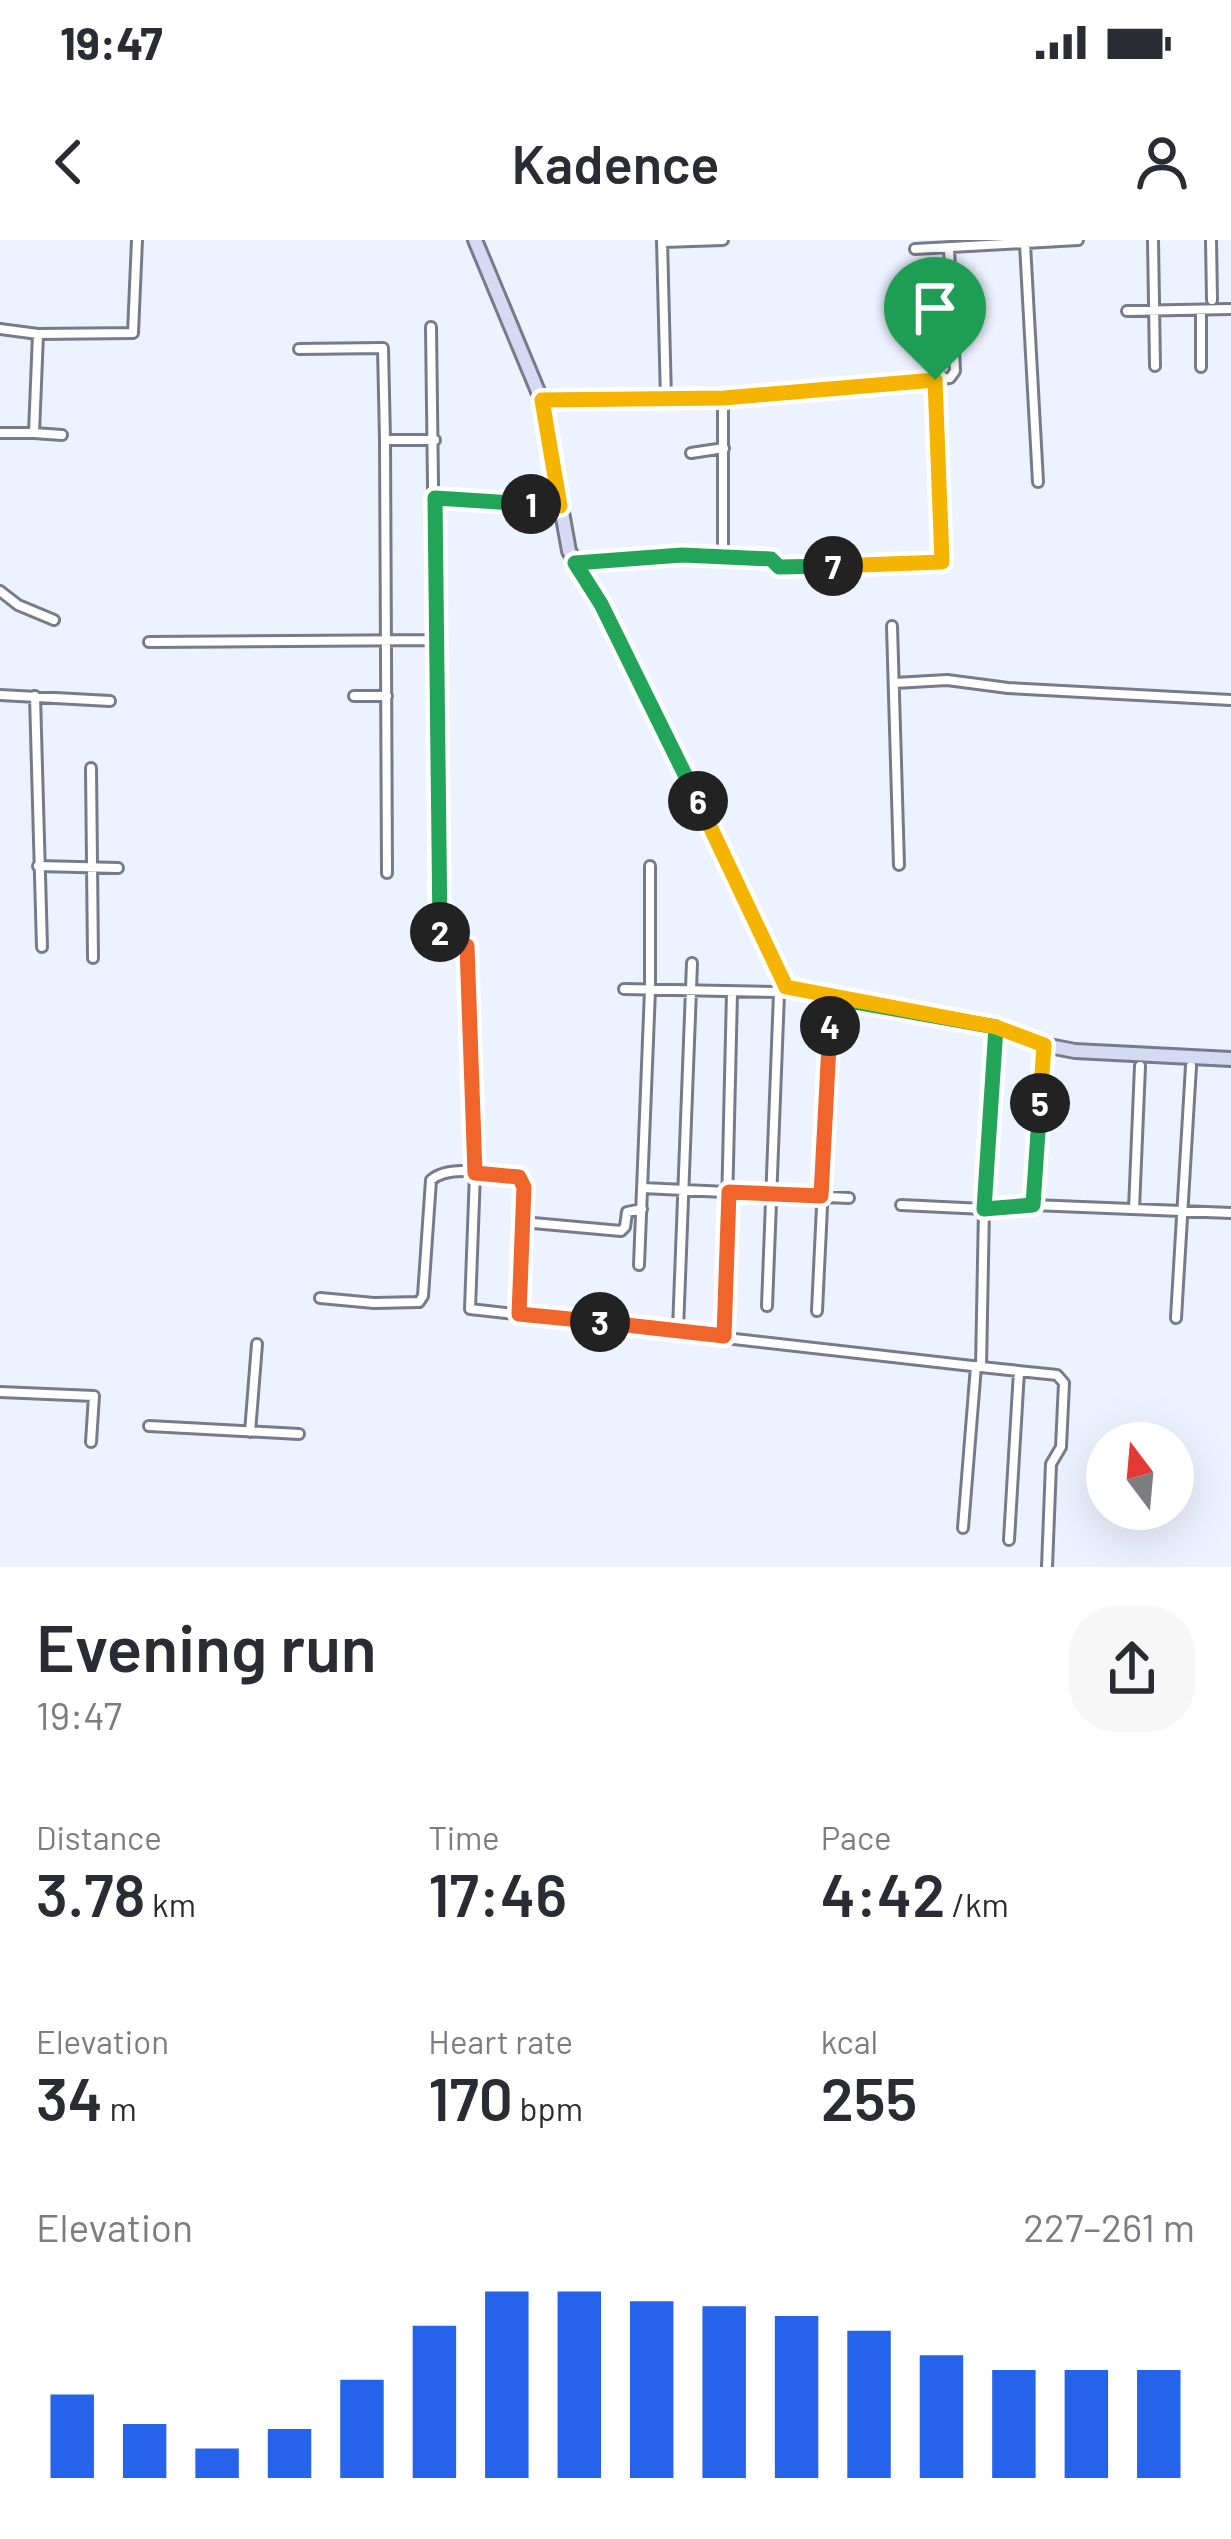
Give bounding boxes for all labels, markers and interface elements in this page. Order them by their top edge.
text: 19:47 [60,15,163,69]
icon: back [36,129,102,195]
icon: person [1129,129,1195,195]
text: Kadence [512,130,719,195]
pin [884,257,986,380]
icon: arrive [902,275,968,341]
pin: 1 [501,474,561,534]
text: 1 [525,484,537,524]
pin: 7 [803,536,863,596]
text: 7 [825,546,841,586]
pin: 6 [668,771,728,831]
text: 6 [689,781,707,821]
pin: 2 [410,902,470,962]
text: 2 [431,912,449,952]
pin: 4 [800,996,860,1056]
text: 4 [820,1006,840,1046]
pin: 5 [1010,1073,1070,1133]
text: 5 [1031,1083,1049,1123]
pin: 3 [570,1292,630,1352]
text: 3 [591,1302,609,1342]
north arrow [1086,1422,1194,1530]
map controls [1086,1422,1194,1530]
text: Evening run [36,1606,377,1685]
button: share [1069,1606,1195,1732]
text: 19:47 [36,1691,122,1738]
text: Distance [36,1817,162,1857]
text: Time [428,1817,500,1857]
text: Pace [821,1817,892,1857]
text: 3.78 [36,1857,146,1929]
text: 17:46 [428,1857,567,1929]
text: 4:42 [821,1857,945,1929]
text: km [146,1884,196,1924]
text: /km [945,1884,1009,1924]
text: Elevation [36,2021,169,2061]
text: Heart rate [428,2021,573,2061]
text: kcal [821,2021,878,2061]
text: 34 [36,2061,103,2133]
text: 170 [428,2061,513,2133]
text: 255 [821,2061,917,2133]
text: m [103,2088,137,2128]
text: bpm [513,2088,583,2128]
text: Elevation [36,2203,193,2250]
text: 227–261 m [1023,2203,1195,2250]

